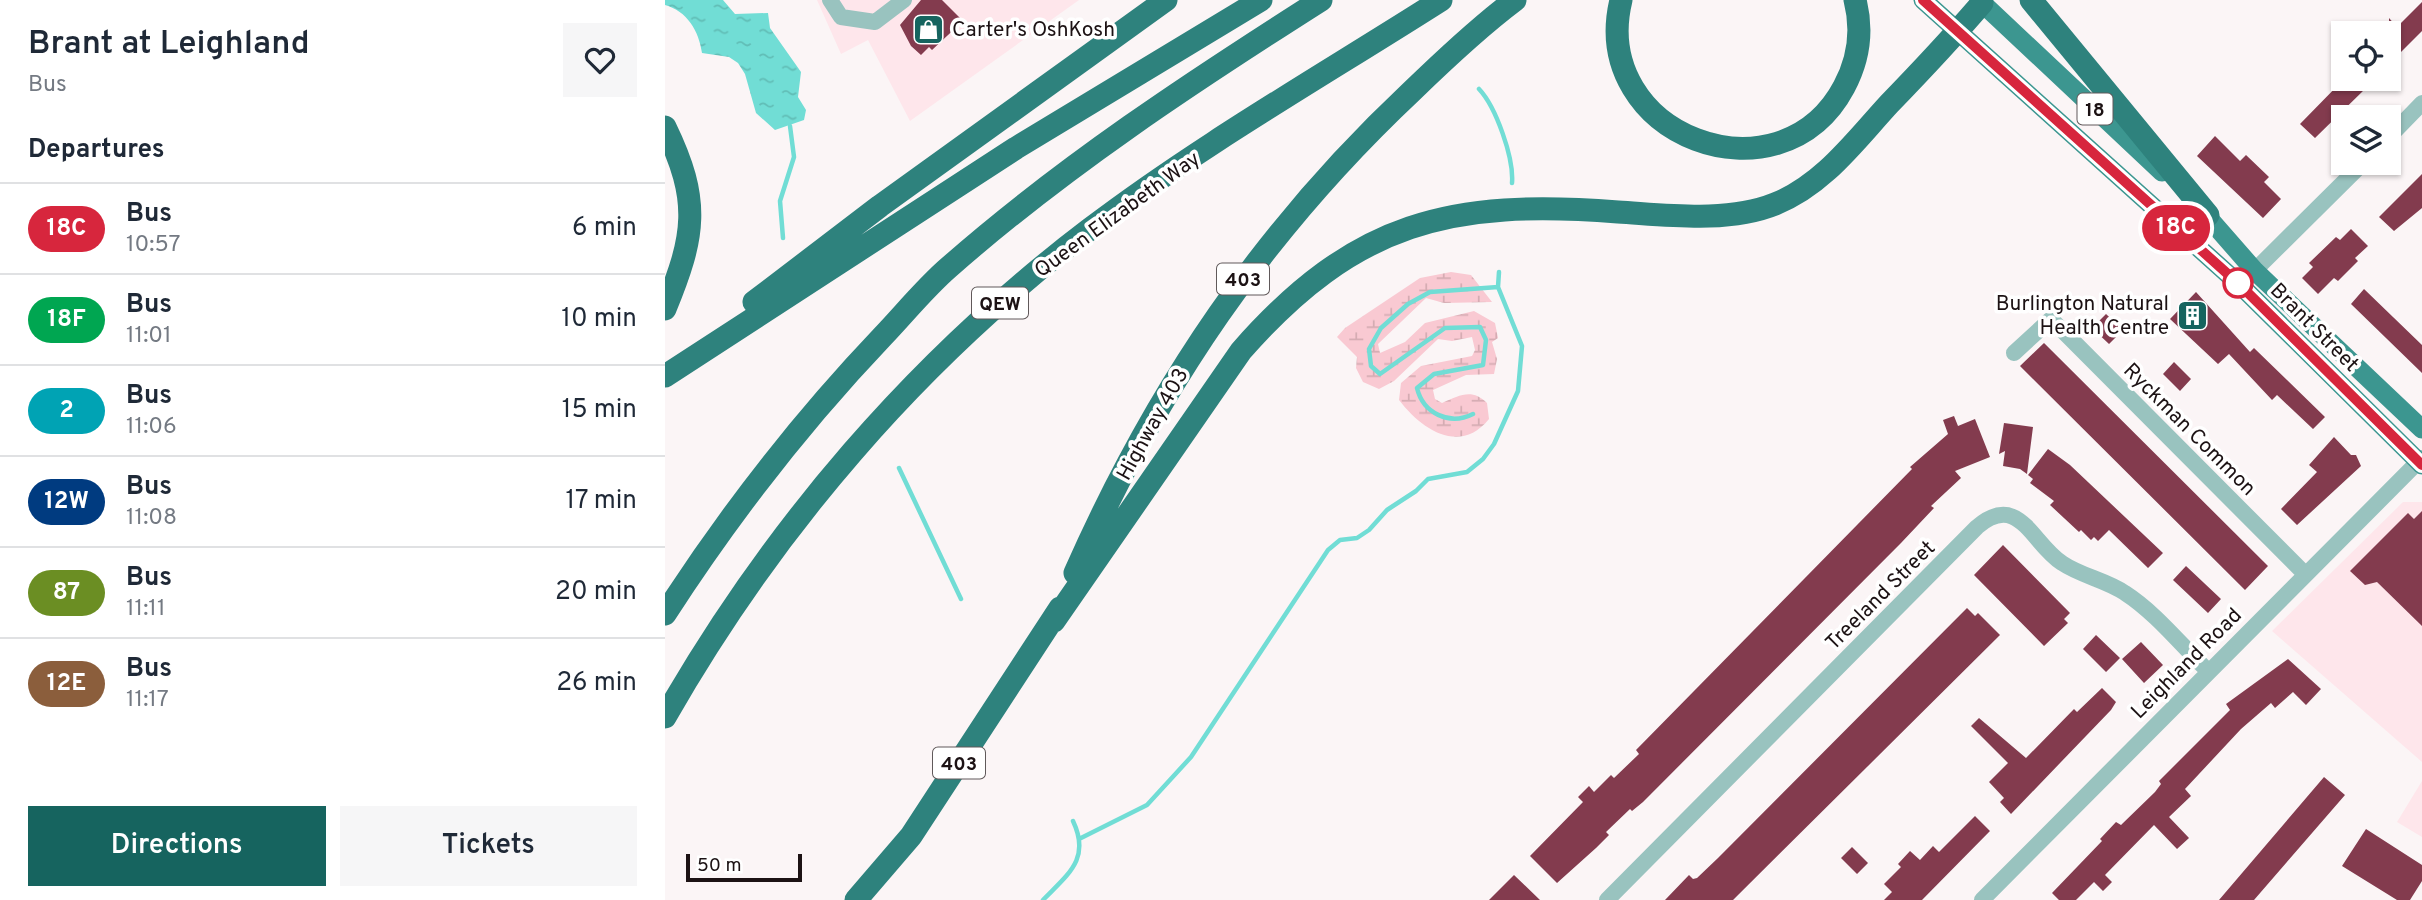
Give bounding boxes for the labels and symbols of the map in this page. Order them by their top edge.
shop icon: Carter's OshKosh [912,12,946,46]
place label: Carter's OshKosh [952,17,1115,44]
road number: 18 [2077,94,2113,124]
street label: Queen Elizabeth Way [1030,146,1206,284]
line badge: 18C [2136,205,2216,251]
road number: 403 [1217,264,1269,294]
unlabelled marker [2223,268,2253,298]
street label: Brant Street [2264,278,2364,378]
road number: QEW [972,288,1028,318]
place label: Burlington Natural Health Centre [1996,291,2169,342]
building icon: Burlington Natural Health Centre [2175,298,2209,332]
street label: Ryckman Common [2117,358,2261,502]
street label: Highway 403 [1111,364,1195,486]
street label: Treeland Street [1820,535,1942,657]
street label: Leighland Road [2126,603,2248,725]
road number: 403 [933,748,985,778]
scale bar [686,851,801,883]

